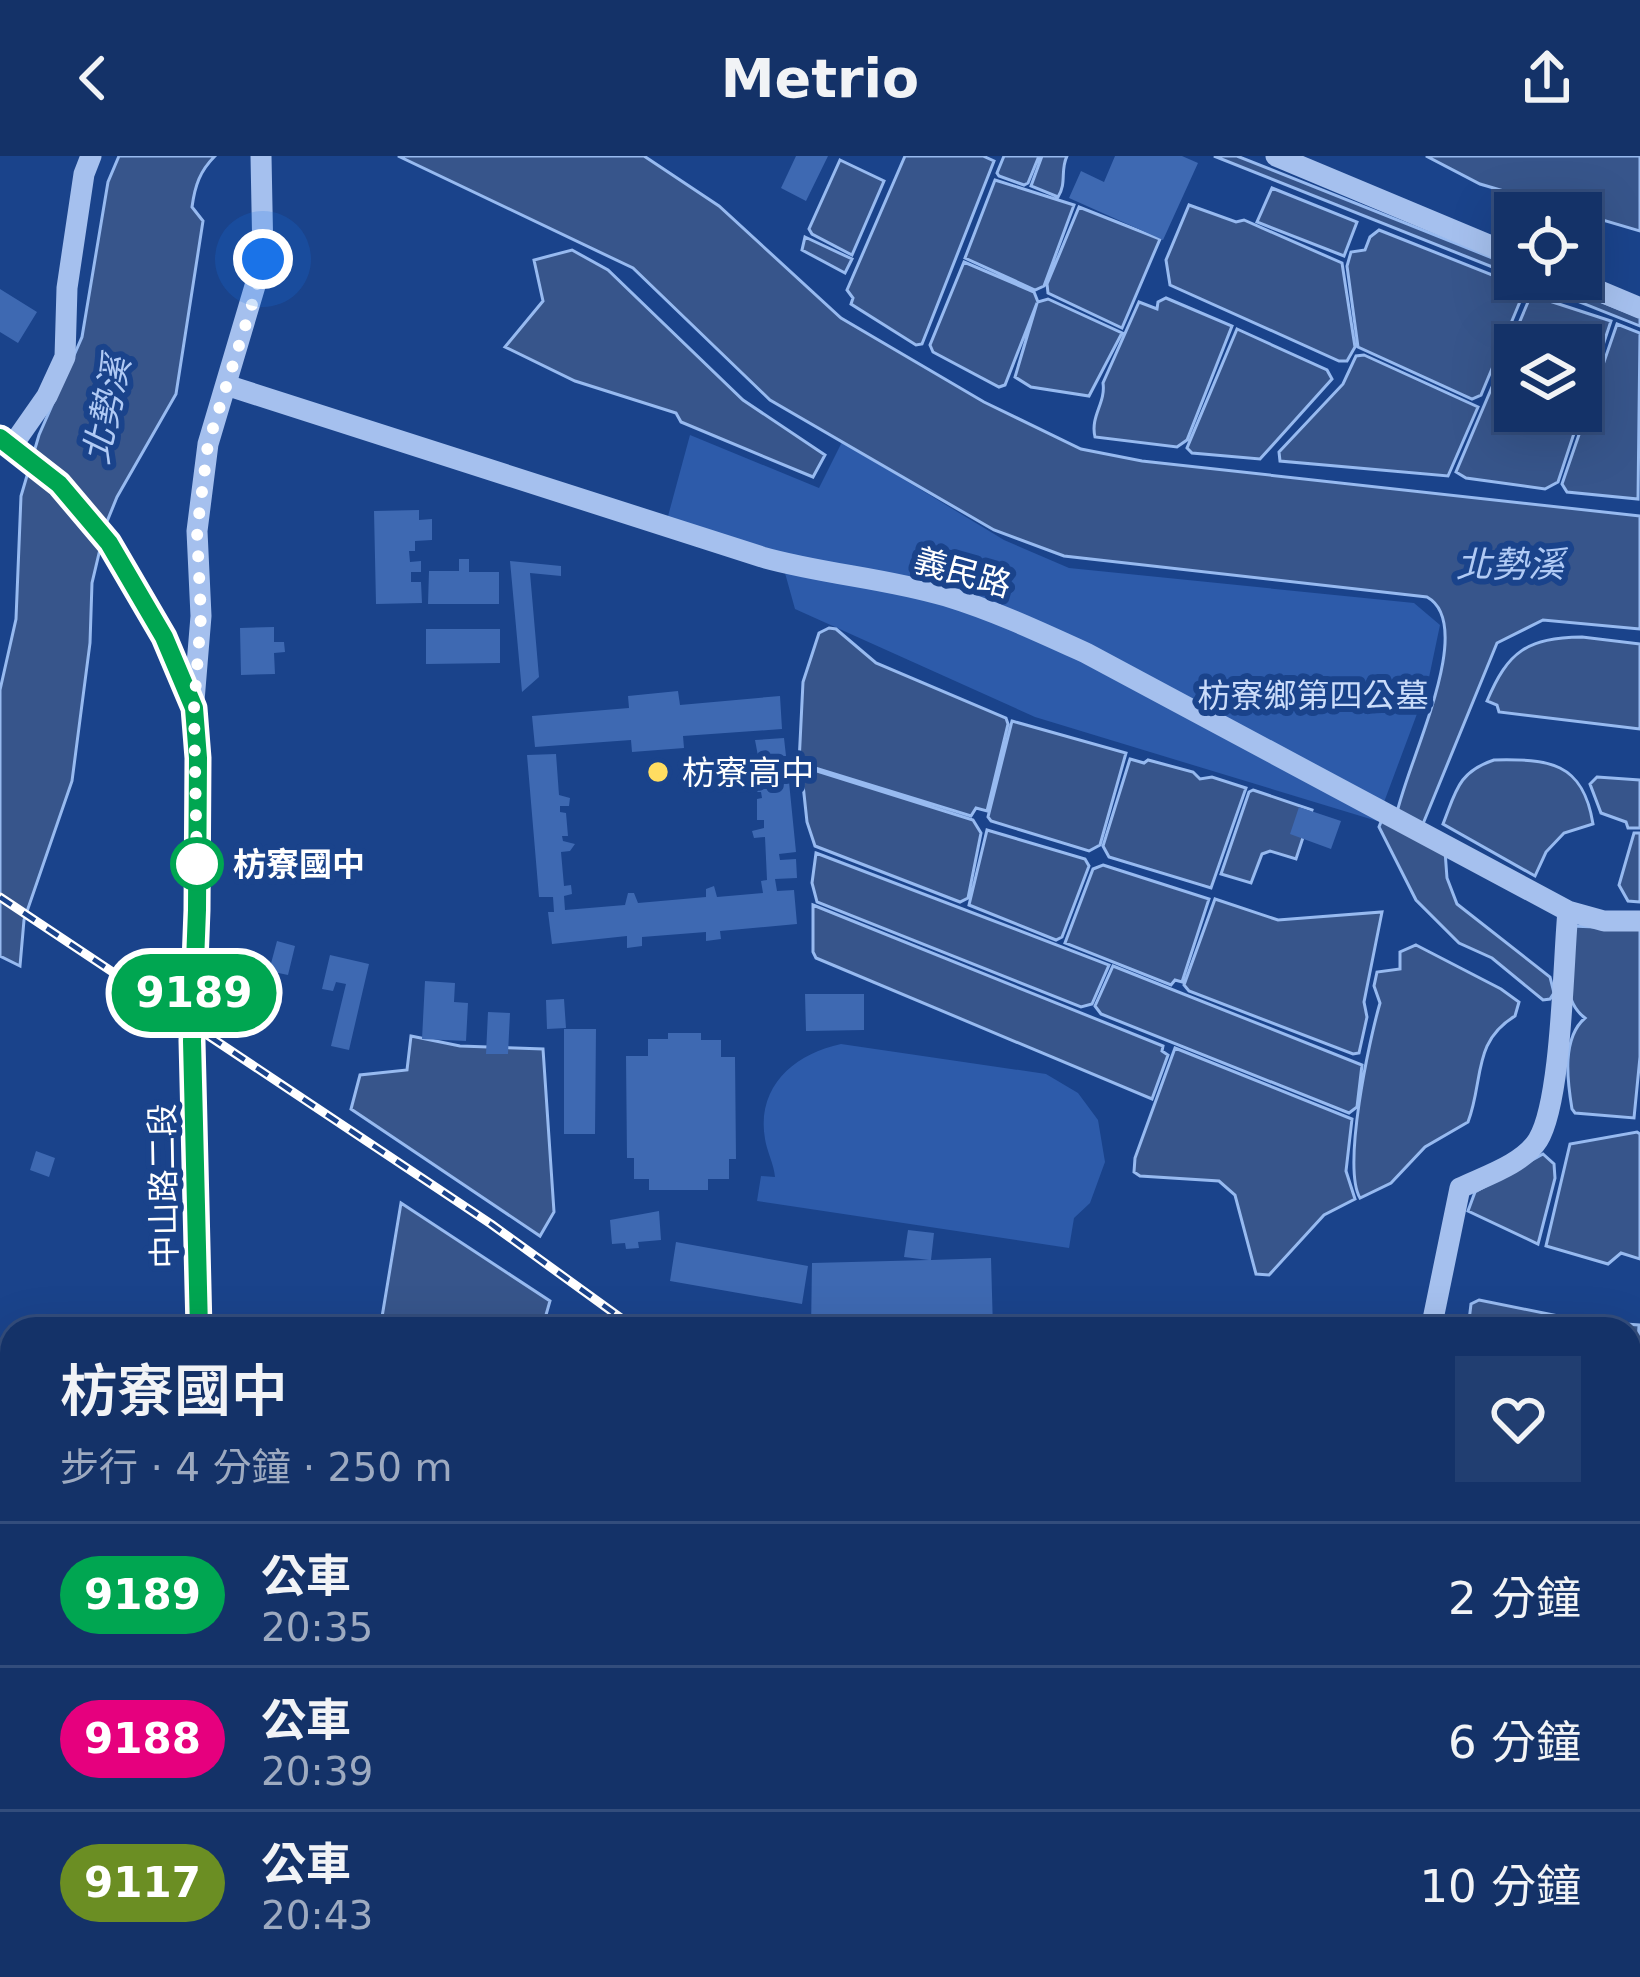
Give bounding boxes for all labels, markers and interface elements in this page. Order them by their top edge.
icon: back [60,45,126,111]
icon: share [1514,45,1580,111]
text: Metrio [721,47,919,110]
map controls [1494,192,1602,432]
button: locate [1494,192,1602,300]
your location [233,229,293,289]
button: layers [1494,324,1602,432]
water label: 北勢溪 [75,348,139,467]
street label: 義民路 [910,540,1016,605]
water label: 北勢溪 [1456,544,1569,585]
park label: 枋寮鄉第四公墓 [1198,676,1429,715]
place label: 枋寮高中 [682,753,814,792]
marker: 枋寮高中 [645,759,671,785]
marker: 枋寮國中 [172,839,222,889]
place label: 枋寮國中 [233,845,365,884]
line badge: 9189 [110,954,278,1032]
text: 9189 [136,968,252,1017]
street label: 中山路二段 [143,1103,184,1269]
button: heart [1455,1356,1581,1482]
text: 枋寮國中 [60,1358,288,1424]
text: 步行 · 4 分鐘 · 250 m [60,1445,452,1490]
text: 公車 [261,1550,351,1603]
text: 9189 [84,1570,201,1619]
text: 2 分鐘 [1448,1572,1581,1625]
text: 20:35 [261,1605,373,1650]
text: 公車 [261,1694,351,1747]
text: 9188 [84,1714,201,1763]
text: 6 分鐘 [1448,1716,1581,1769]
text: 20:39 [261,1749,373,1794]
text: 公車 [261,1838,351,1891]
text: 9117 [84,1858,201,1907]
text: 10 分鐘 [1419,1860,1581,1913]
text: 20:43 [261,1893,373,1938]

